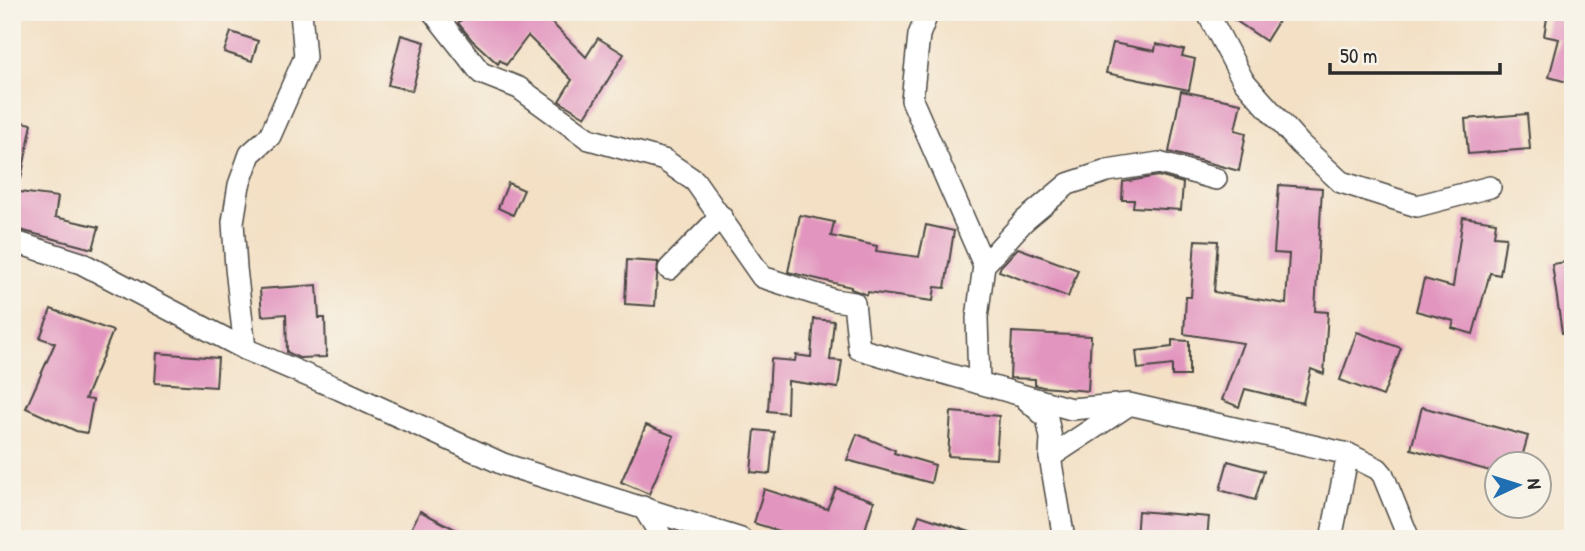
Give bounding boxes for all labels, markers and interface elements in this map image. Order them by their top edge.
scale bar [1330,32,1499,76]
text: 50 m [1340,41,1377,70]
north arrow [1484,449,1554,520]
text: N [1522,478,1548,490]

